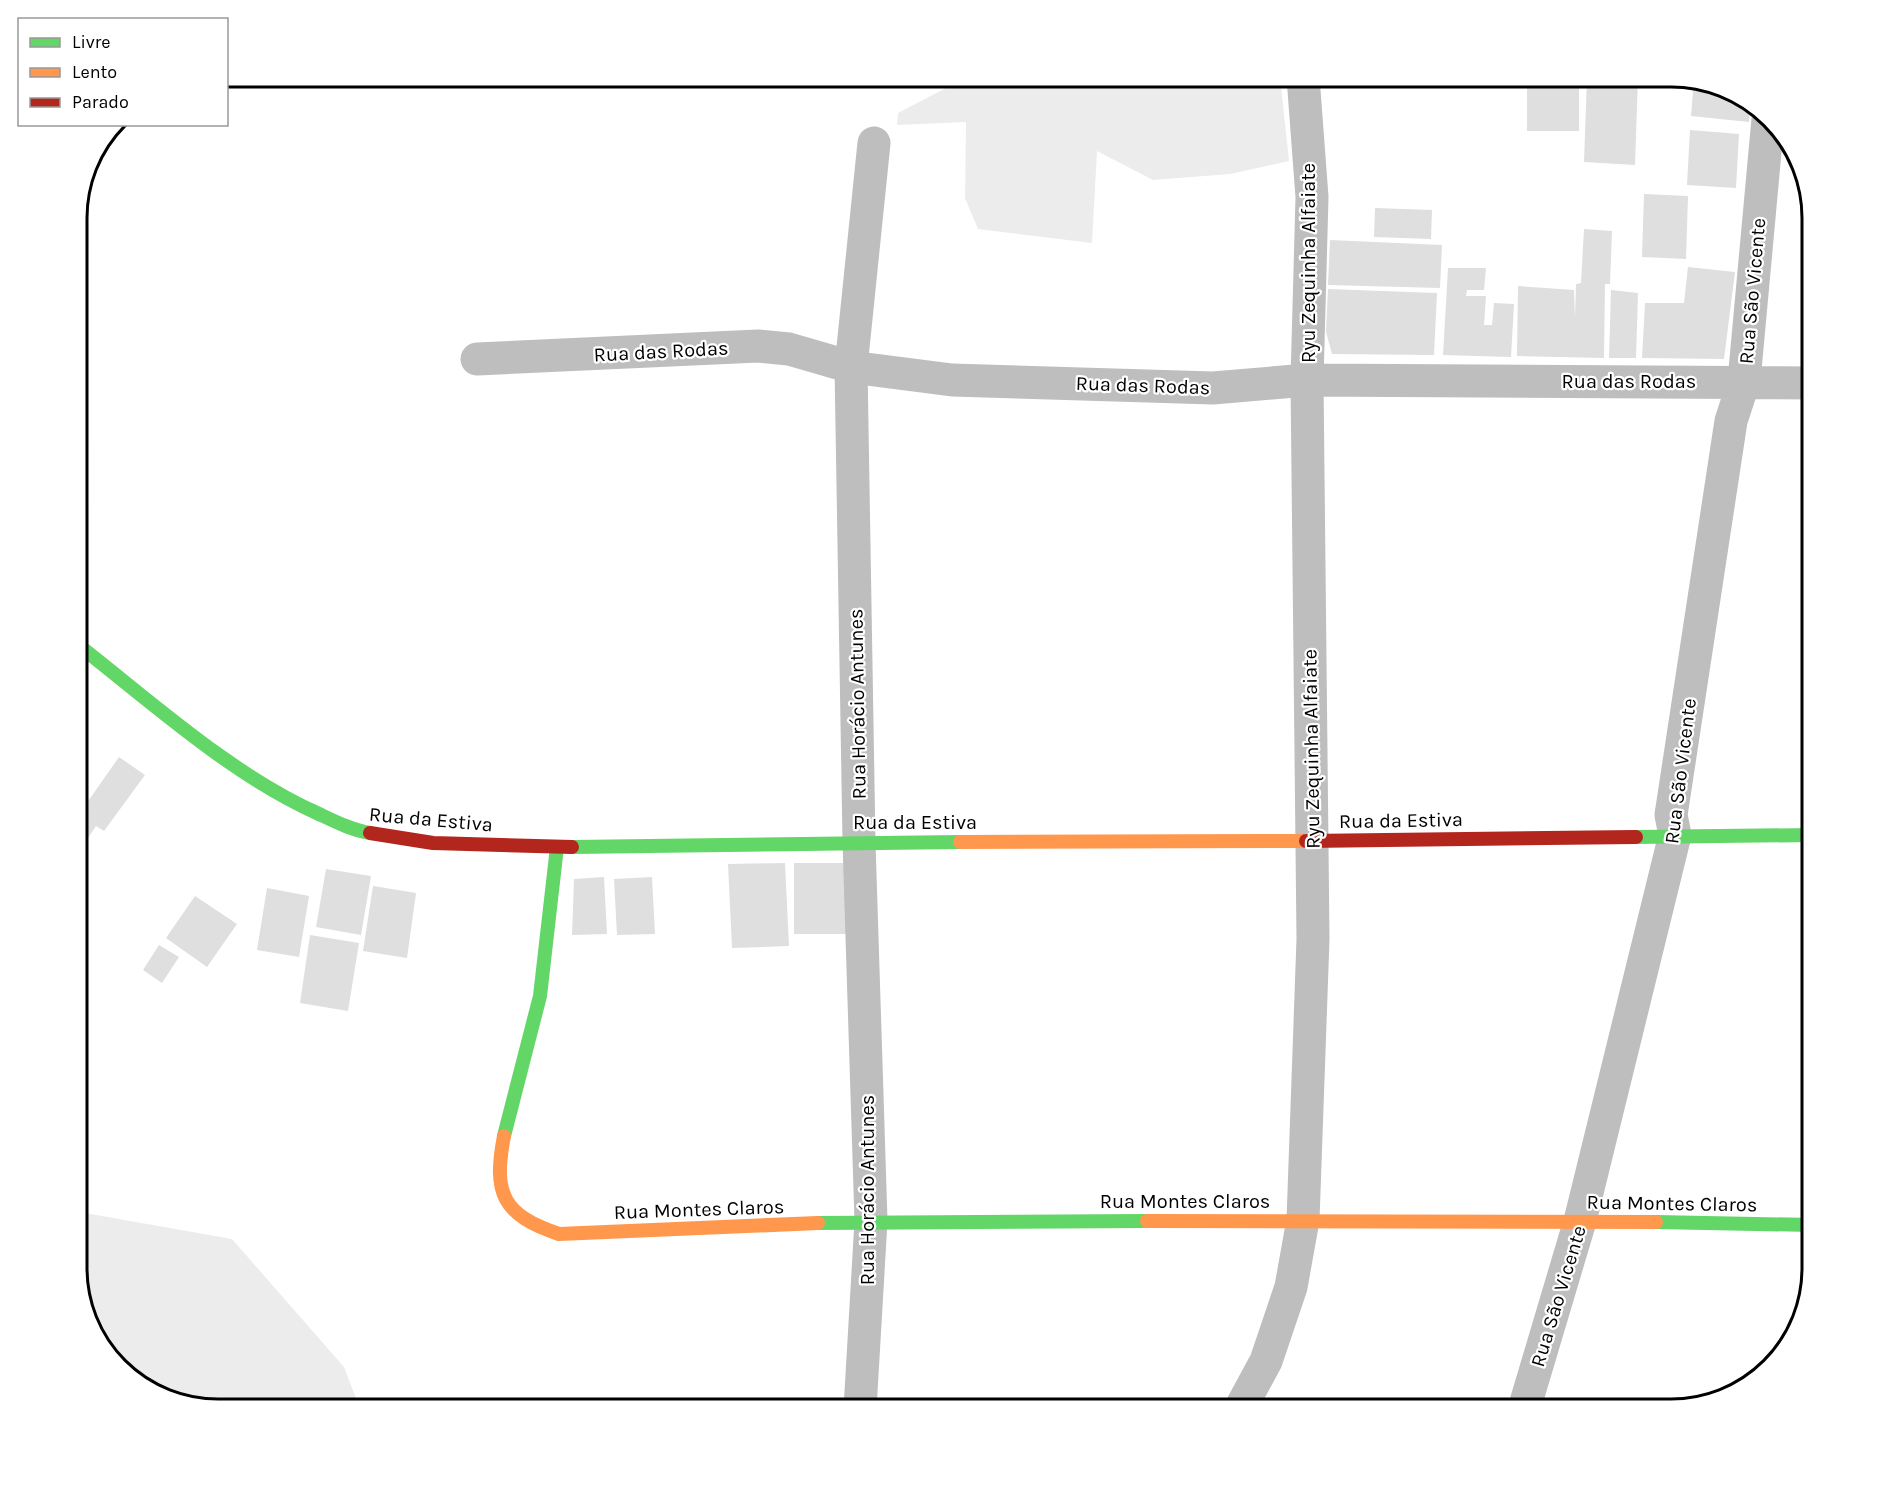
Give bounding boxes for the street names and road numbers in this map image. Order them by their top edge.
street label: Ryu Zequinha Alfaiate [1297,163,1320,363]
street label: Rua São Vicente [1735,217,1770,365]
street label: Rua das Rodas [593,336,729,367]
street label: Rua das Rodas [1562,370,1696,393]
street label: Rua das Rodas [1075,372,1211,399]
street label: Rua Horácio Antunes [844,608,871,800]
street label: Ryu Zequinha Alfaiate [1298,649,1325,849]
street label: Rua São Vicente [1660,697,1701,845]
street label: Rua da Estiva [368,803,494,836]
street label: Rua da Estiva [1339,808,1463,833]
street label: Rua da Estiva [853,811,977,834]
street label: Rua Horácio Antunes [856,1095,879,1285]
street label: Rua Montes Claros [1100,1190,1270,1213]
street label: Rua Montes Claros [1586,1191,1758,1216]
street label: Rua Montes Claros [613,1195,785,1224]
street label: Rua São Vicente [1526,1223,1591,1370]

